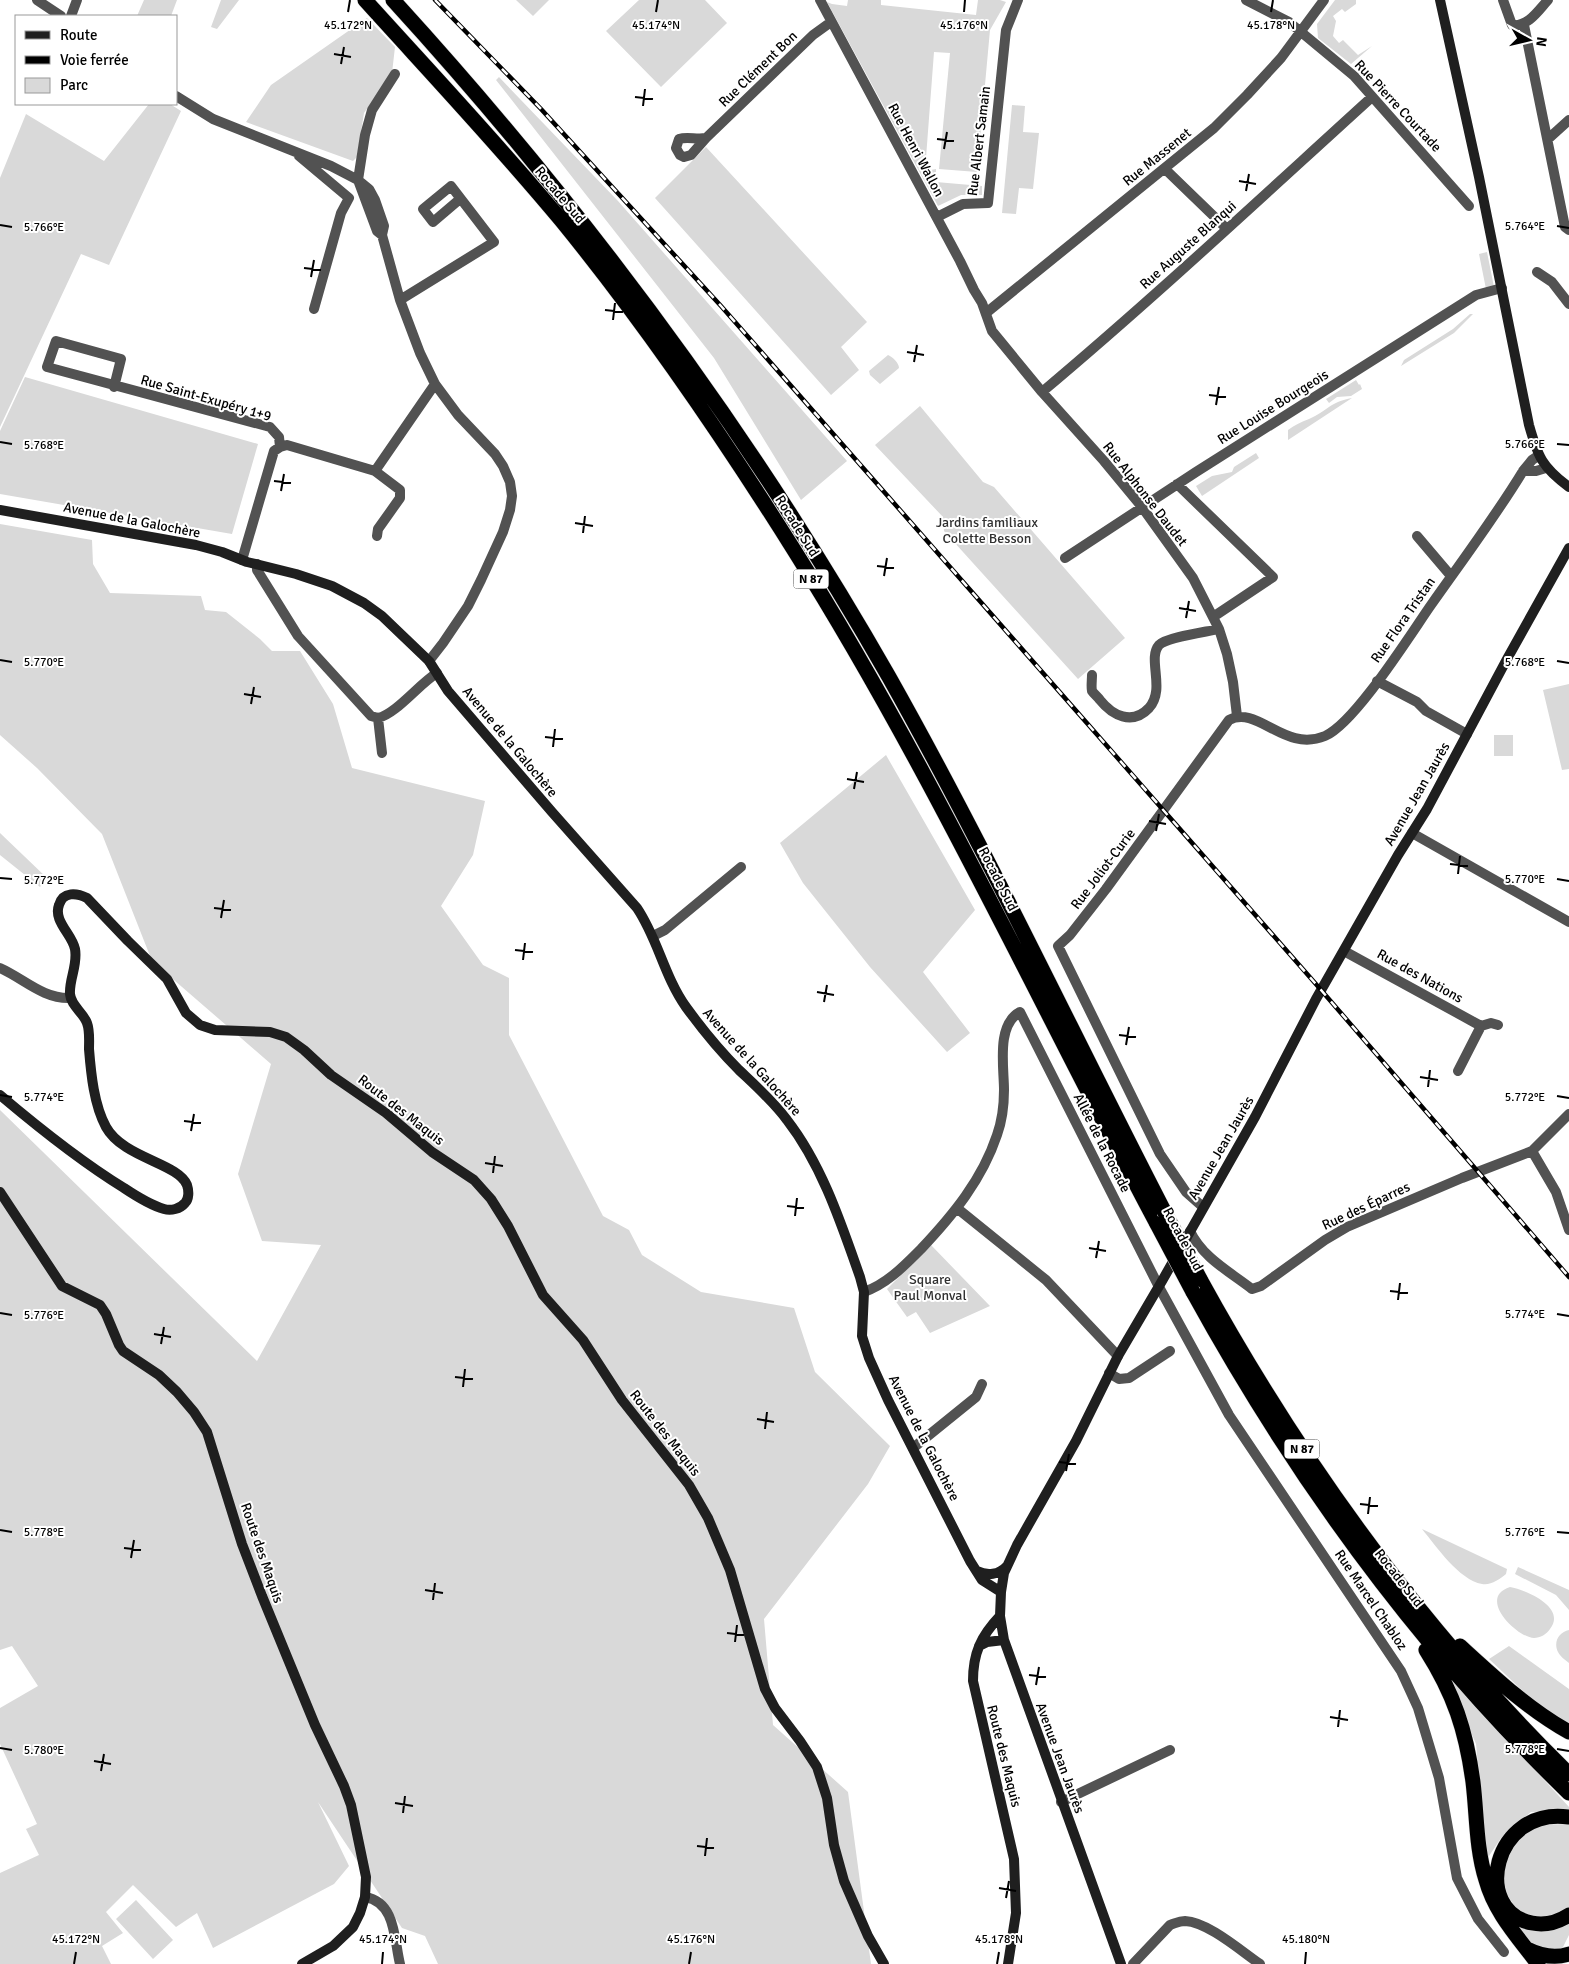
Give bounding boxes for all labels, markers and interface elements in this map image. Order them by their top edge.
legend [15,15,178,105]
north arrow [1504,15,1554,65]
text: 45.172°N [324,18,372,33]
text: 45.174°N [632,18,680,33]
text: 45.176°N [940,18,988,33]
text: 45.178°N [1247,18,1295,33]
text: Route [60,26,97,44]
street label: Rue Clément Bon [715,27,801,111]
text: N [1532,36,1550,48]
text: Voie ferrée [60,51,129,69]
street label: Rue Pierre Courtade [1351,56,1445,156]
text: Parc [60,76,88,94]
street label: Rue Albert Samain [964,85,994,197]
street label: Rue Henri Wallon [884,100,948,200]
street label: Rue Massenet [1119,124,1195,190]
street label: Rocade Sud [531,163,589,227]
street label: Rue Auguste Blanqui [1136,197,1240,293]
text: 5.764°E [1505,219,1545,234]
text: 5.766°E [24,220,64,235]
street label: Rue Louise Bourgeois [1214,366,1332,448]
street label: Rue Saint-Exupéry 1+9 [139,371,273,425]
text: 5.766°E [1505,437,1545,452]
text: 5.768°E [24,438,64,453]
street label: Rue Alphonse Daudet [1099,439,1191,550]
street label: Rocade Sud [771,492,823,560]
street label: Avenue de la Galochère [62,498,202,542]
park label: Jardins familiaux Colette Besson [936,514,1038,547]
road number: N 87 [794,570,828,588]
street label: Rue Flora Tristan [1367,574,1439,666]
text: 5.770°E [24,655,64,670]
text: 5.768°E [1505,655,1545,670]
street label: Avenue de la Galochère [459,683,561,801]
street label: Avenue Jean Jaurès [1380,739,1454,849]
street label: Rue Joliot-Curie [1067,825,1139,913]
street label: Rocade Sud [975,844,1021,914]
text: 5.770°E [1505,872,1545,887]
text: 5.772°E [24,873,64,888]
street label: Rue des Nations [1374,945,1466,1007]
street label: Avenue de la Galochère [699,1005,805,1119]
street label: Route des Maquis [354,1071,448,1149]
text: 5.774°E [24,1090,64,1105]
text: 5.772°E [1505,1090,1545,1105]
street label: Allée de la Rocade [1070,1091,1134,1195]
street label: Avenue Jean Jaurès [1184,1093,1258,1203]
street label: Rue des Éparres [1319,1178,1413,1234]
street label: Rocade Sud [1159,1204,1207,1274]
park label: Square Paul Monval [893,1271,967,1304]
text: 5.774°E [1505,1307,1545,1322]
text: 5.776°E [24,1308,64,1323]
street label: Avenue de la Galochère [885,1372,963,1504]
street label: Route des Maquis [626,1386,704,1480]
road number: N 87 [1284,1440,1320,1458]
street label: Route des Maquis [237,1501,287,1605]
text: 5.778°E [24,1525,64,1540]
text: 5.776°E [1505,1525,1545,1540]
street label: Rocade Sud [1371,1545,1427,1611]
street label: Rue Marcel Chabloz [1331,1546,1411,1654]
street label: Avenue Jean Jaurès [1032,1700,1088,1816]
street label: Route des Maquis [983,1703,1025,1809]
text: 5.778°E [1505,1742,1545,1757]
text: 5.780°E [24,1743,64,1758]
text: 45.172°N [52,1932,100,1947]
text: 45.174°N [359,1932,407,1947]
text: 45.176°N [667,1932,715,1947]
text: 45.178°N [975,1932,1023,1947]
text: 45.180°N [1282,1932,1330,1947]

